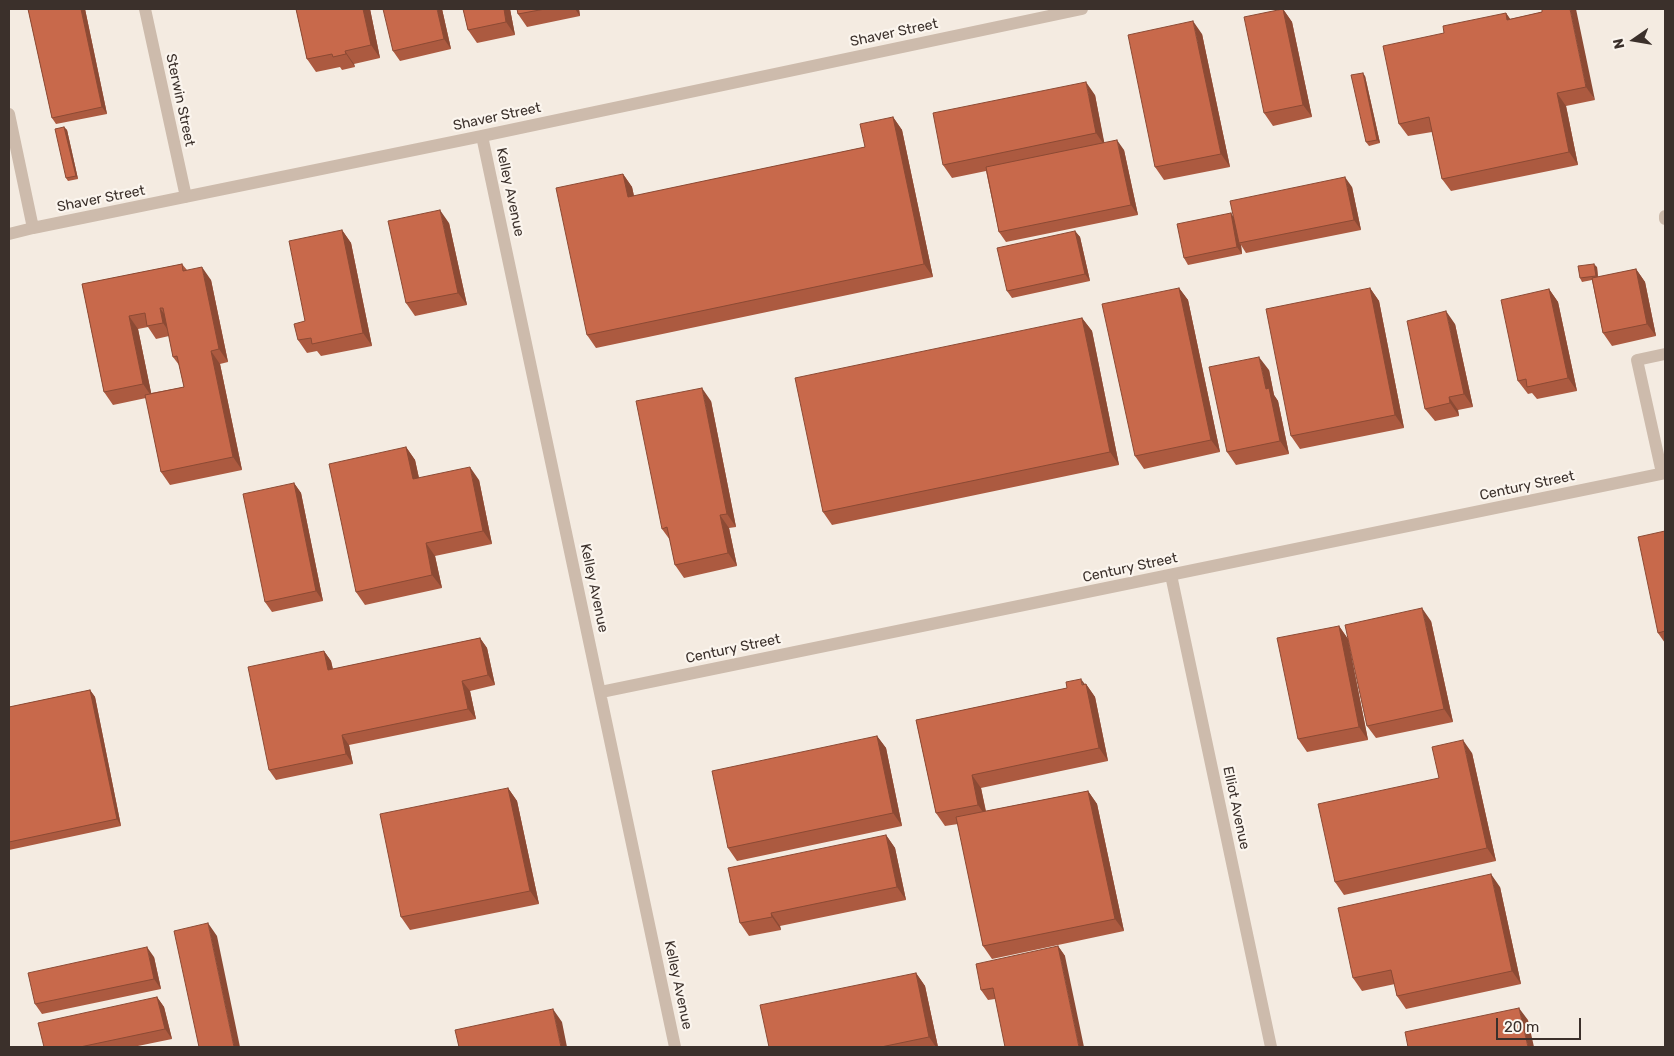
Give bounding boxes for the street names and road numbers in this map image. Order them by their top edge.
street label: Shaver Street [849,15,939,51]
street label: Sterwin Street [162,52,198,148]
street label: Shaver Street [452,99,542,135]
street label: Kelley Avenue [492,146,528,238]
street label: Shaver Street [56,182,146,216]
street label: Century Street [1478,468,1576,504]
street label: Kelley Avenue [576,542,612,634]
street label: Century Street [1081,550,1179,586]
street label: Century Street [684,631,782,667]
street label: Elliot Avenue [1219,765,1253,851]
street label: Kelley Avenue [660,939,696,1031]

